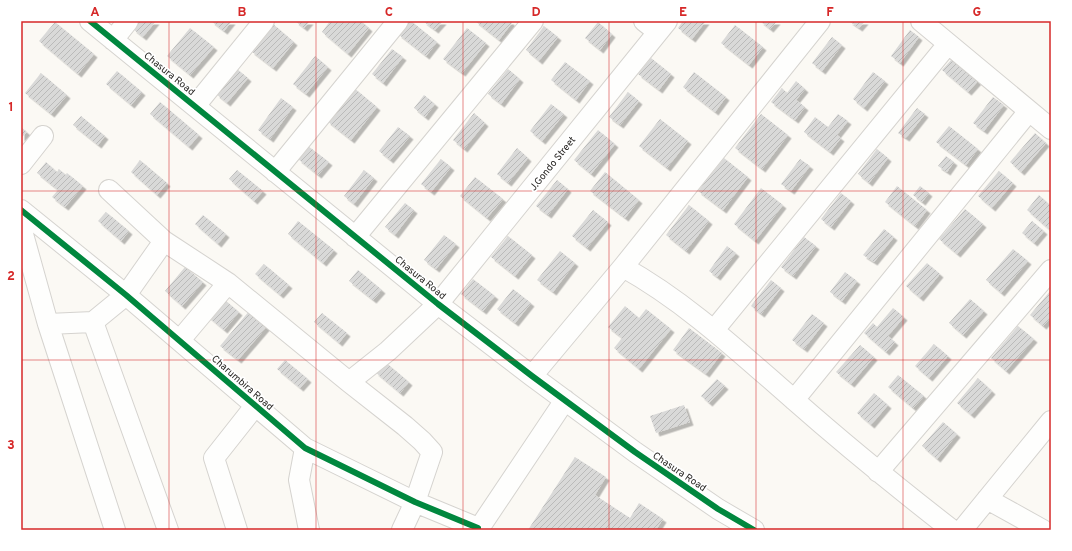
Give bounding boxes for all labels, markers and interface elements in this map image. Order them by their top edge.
text: A [90,5,100,21]
text: B [238,5,247,21]
text: C [385,5,393,21]
text: D [531,5,541,21]
text: E [679,5,687,21]
text: F [826,5,834,21]
text: G [973,5,982,21]
street label: Chasura Road [141,50,197,99]
text: 1 [8,100,14,116]
street label: J.Gondo Street [527,134,579,194]
street label: Chasura Road [392,254,448,303]
text: 2 [7,269,15,285]
street label: Charumbira Road [208,353,276,414]
text: 3 [7,438,15,454]
street label: Chasura Road [650,449,709,495]

